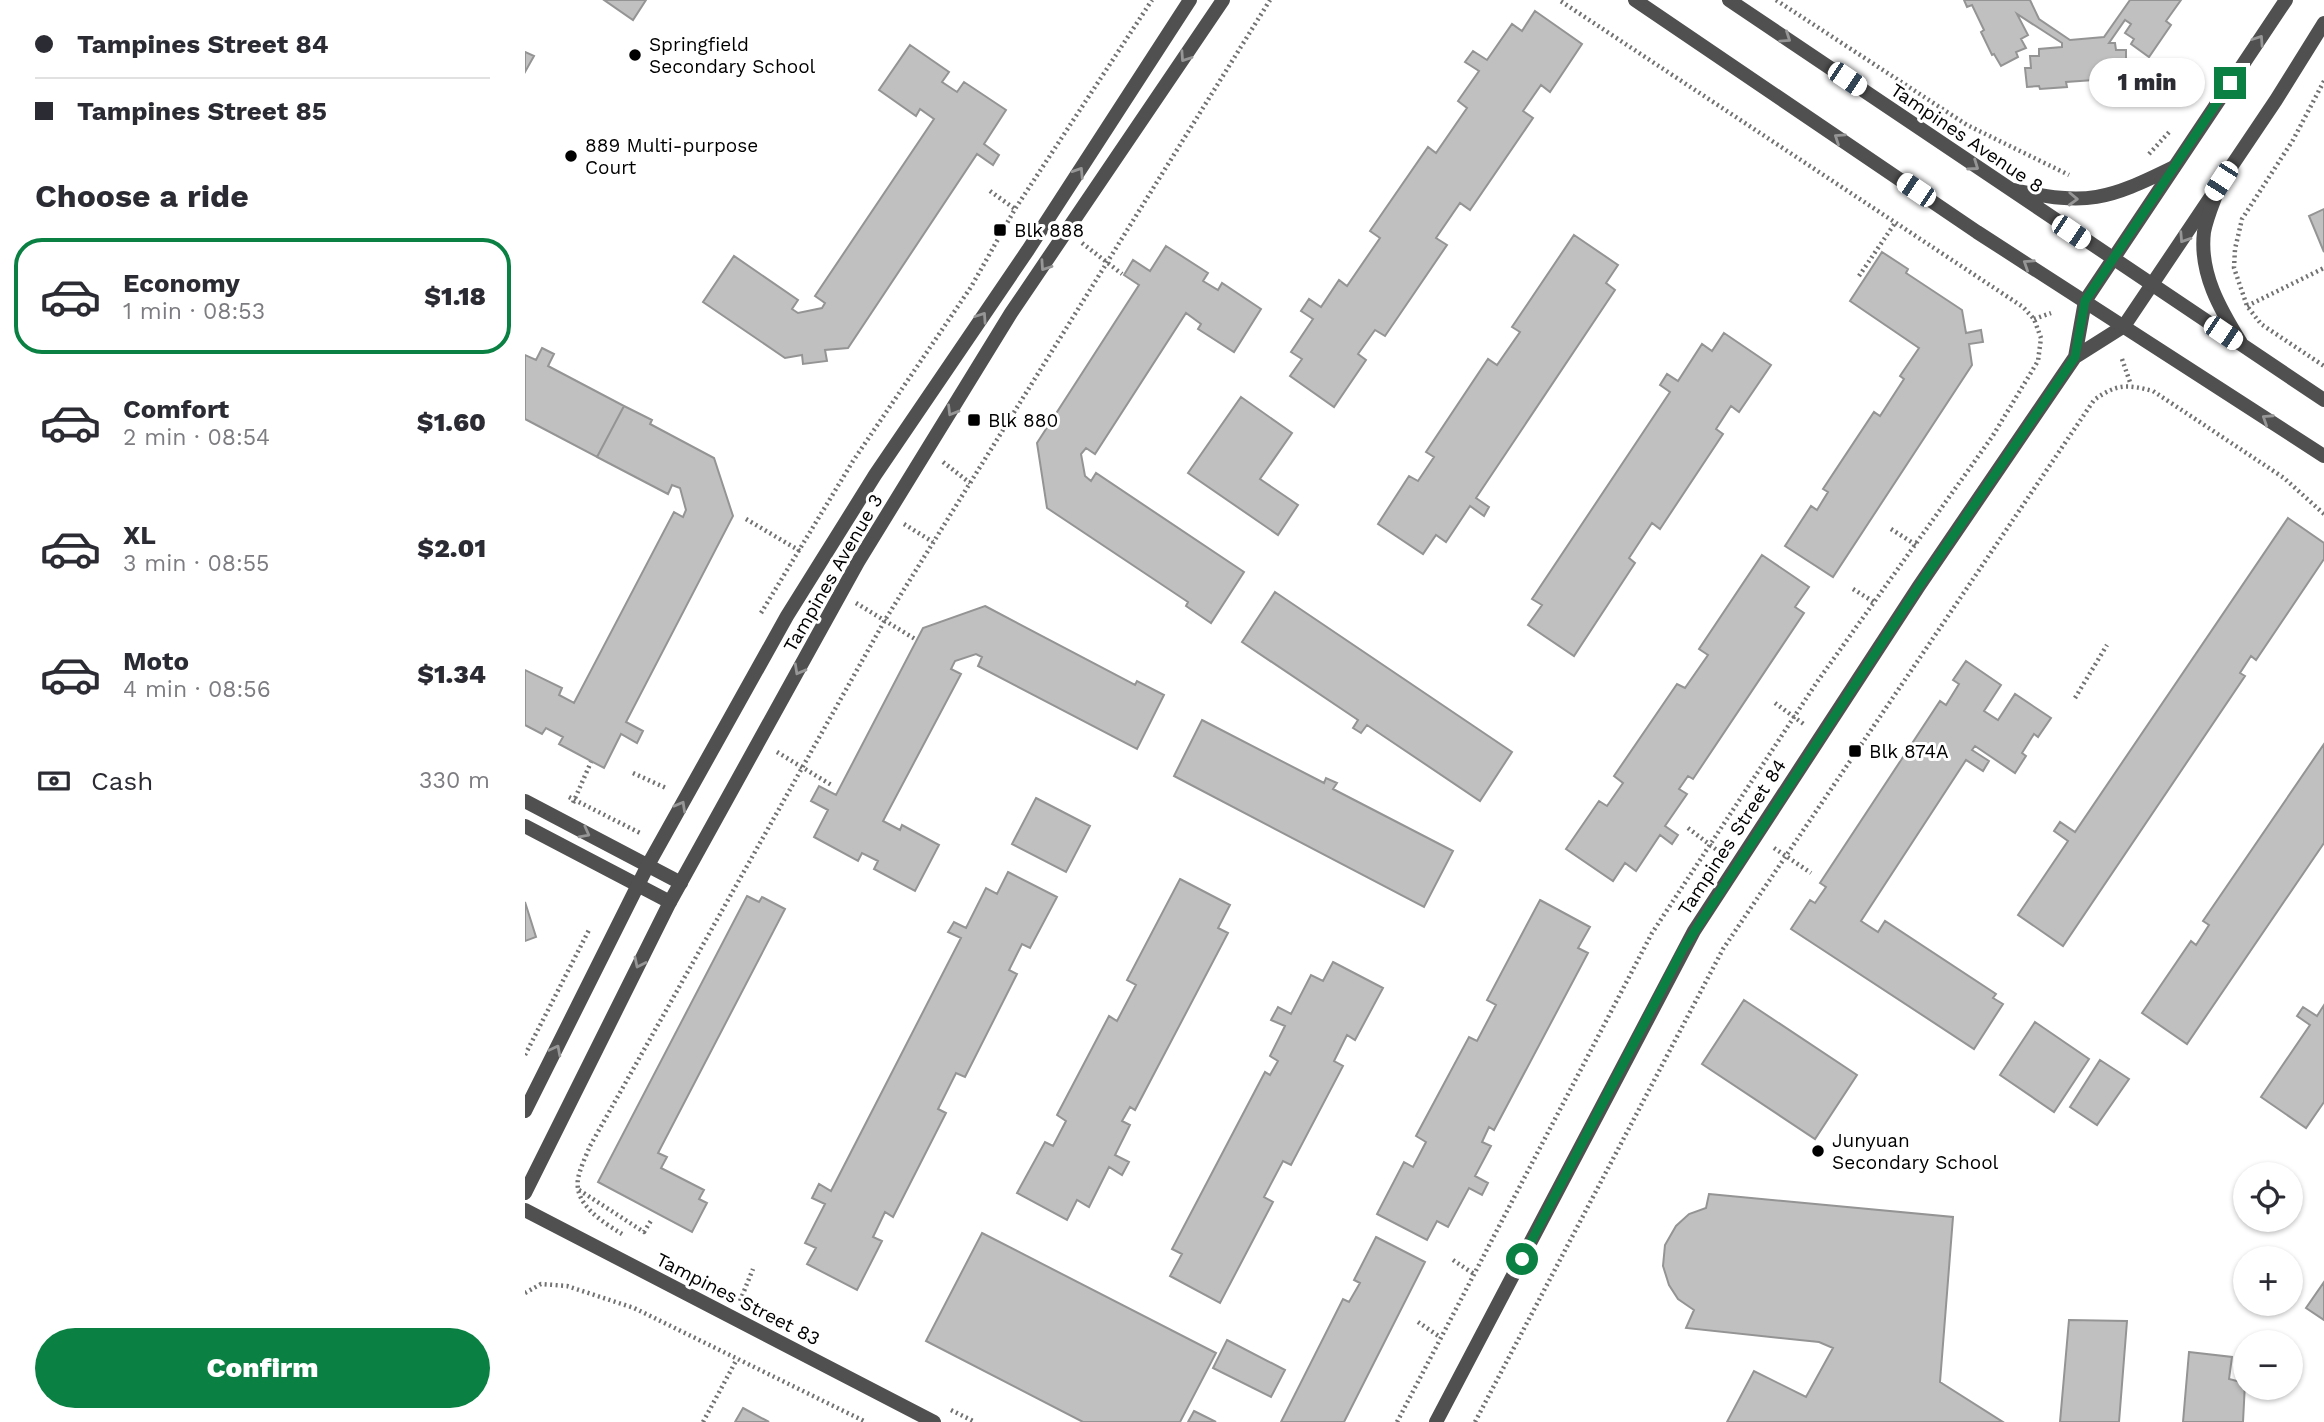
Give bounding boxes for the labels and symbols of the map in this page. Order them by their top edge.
one-way arrow [1778,30,1791,42]
place label: Springfield Secondary School [649,33,816,78]
one-way arrow [2251,35,2263,48]
marker: Springfield Secondary School [627,47,643,63]
one-way arrow [1181,49,1194,62]
callout: 1 min [2090,58,2205,108]
car [1824,59,1871,99]
route end [2214,67,2246,99]
street label: Tampines Avenue 8 [1886,78,2048,198]
one-way arrow [1833,133,1846,146]
place label: 889 Multi-purpose Court [585,134,758,179]
marker: 889 Multi-purpose Court [563,148,579,164]
one-way arrow [1966,158,1979,170]
car [2201,158,2242,204]
one-way arrow [1071,167,1084,180]
car [1893,170,1940,210]
one-way arrow [2068,192,2079,207]
car [2048,212,2095,252]
place label: Blk 888 [1014,219,1084,242]
marker: Blk 888 [992,222,1008,238]
one-way arrow [2179,231,2192,244]
one-way arrow [1041,258,1053,271]
one-way arrow [2022,260,2035,273]
one-way arrow [974,311,987,324]
car [2200,313,2247,353]
one-way arrow [948,403,961,416]
place label: Blk 880 [988,409,1058,432]
marker: Blk 880 [966,412,982,428]
one-way arrow [2262,415,2275,427]
street label: Tampines Avenue 3 [778,490,888,656]
one-way arrow [794,662,807,675]
place label: Blk 874A [1869,740,1949,763]
marker: Blk 874A [1847,743,1863,759]
street label: Tampines Street 84 [1673,755,1791,919]
one-way arrow [673,800,686,813]
one-way arrow [578,825,591,838]
one-way arrow [634,956,648,968]
one-way arrow [547,1045,561,1057]
place label: Junyuan Secondary School [1832,1129,1999,1174]
marker: Junyuan Secondary School [1810,1143,1826,1159]
route start [1506,1243,1538,1275]
street label: Tampines Street 83 [652,1248,824,1350]

